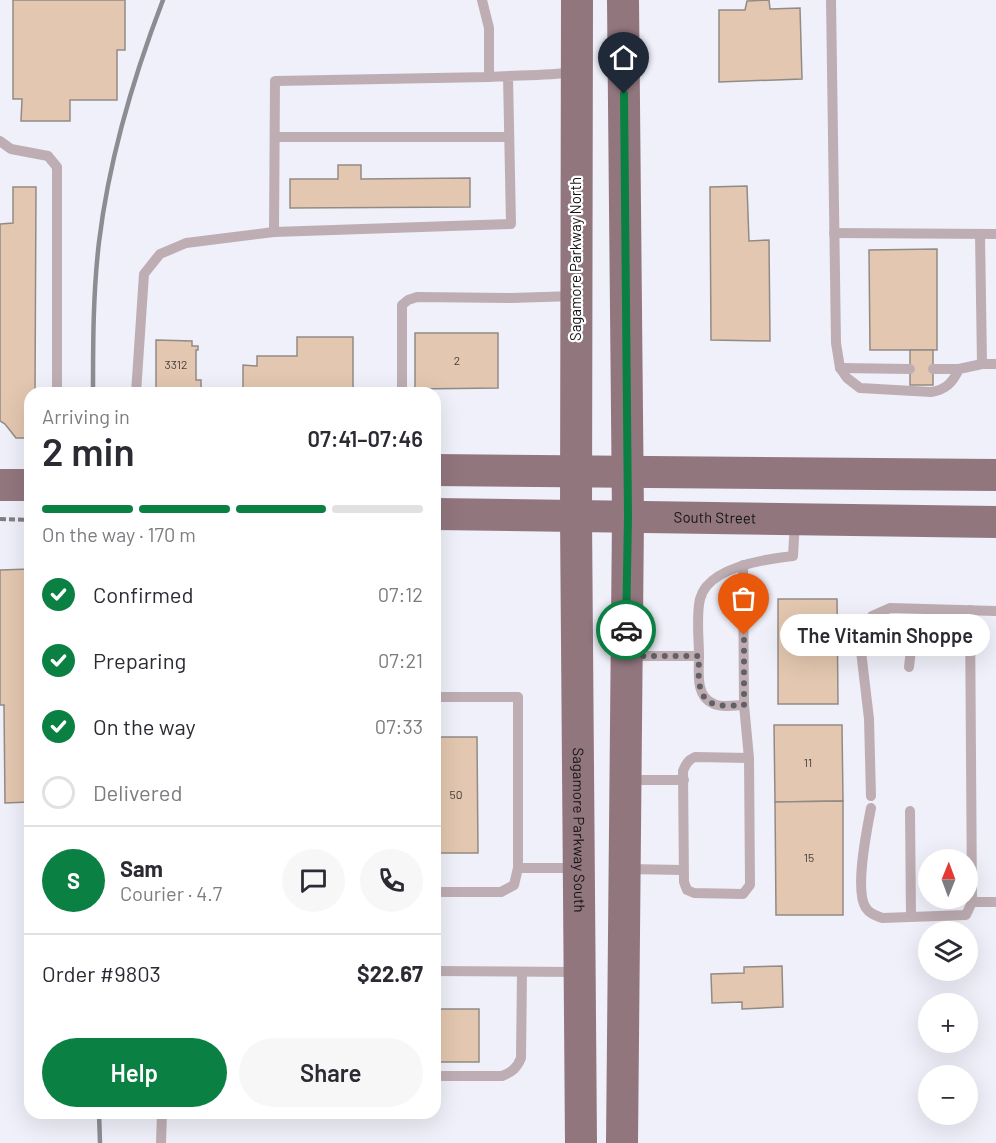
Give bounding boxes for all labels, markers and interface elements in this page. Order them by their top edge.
pin [598,32,649,94]
icon: home [607,41,640,74]
street label: Sagamore Parkway North [566,177,584,341]
house number: 2 [454,353,460,367]
house number: 3312 [165,357,187,371]
text: Arriving in [42,404,130,428]
text: 07:41–07:46 [308,425,423,451]
text: 2 min [42,427,135,474]
street label: South Street [674,507,756,527]
text: On the way · 170 m [42,522,196,546]
pin [718,573,769,635]
icon: check [42,578,75,611]
text: Confirmed [93,581,193,607]
text: 07:12 [378,582,423,606]
icon: bag [727,582,760,615]
courier [596,600,656,660]
icon: car [610,614,643,647]
callout: The Vitamin Shoppe [780,614,990,656]
text: The Vitamin Shoppe [797,623,973,647]
icon: check [42,644,75,677]
text: Preparing [93,647,186,673]
text: 07:21 [378,648,423,672]
icon: check [42,710,75,743]
text: On the way [93,713,196,739]
text: 07:33 [375,714,423,738]
street label: Sagamore Parkway South [570,747,589,913]
house number: 11 [804,755,812,769]
text: Delivered [93,779,182,805]
house number: 50 [450,787,462,801]
button: chat [282,849,345,912]
button: phone [360,849,423,912]
north arrow [918,849,978,909]
map controls [918,849,978,1125]
house number: 15 [804,850,814,864]
text: Sam [120,855,163,881]
text: S [67,867,80,893]
text: Courier · 4.7 [120,881,222,905]
button: layers [918,921,978,981]
text: Order #9803 [42,960,161,986]
text: $22.67 [357,960,423,986]
button: + [918,993,978,1053]
button: Help [42,1038,227,1107]
button: Share [239,1038,423,1107]
button: − [918,1065,978,1125]

